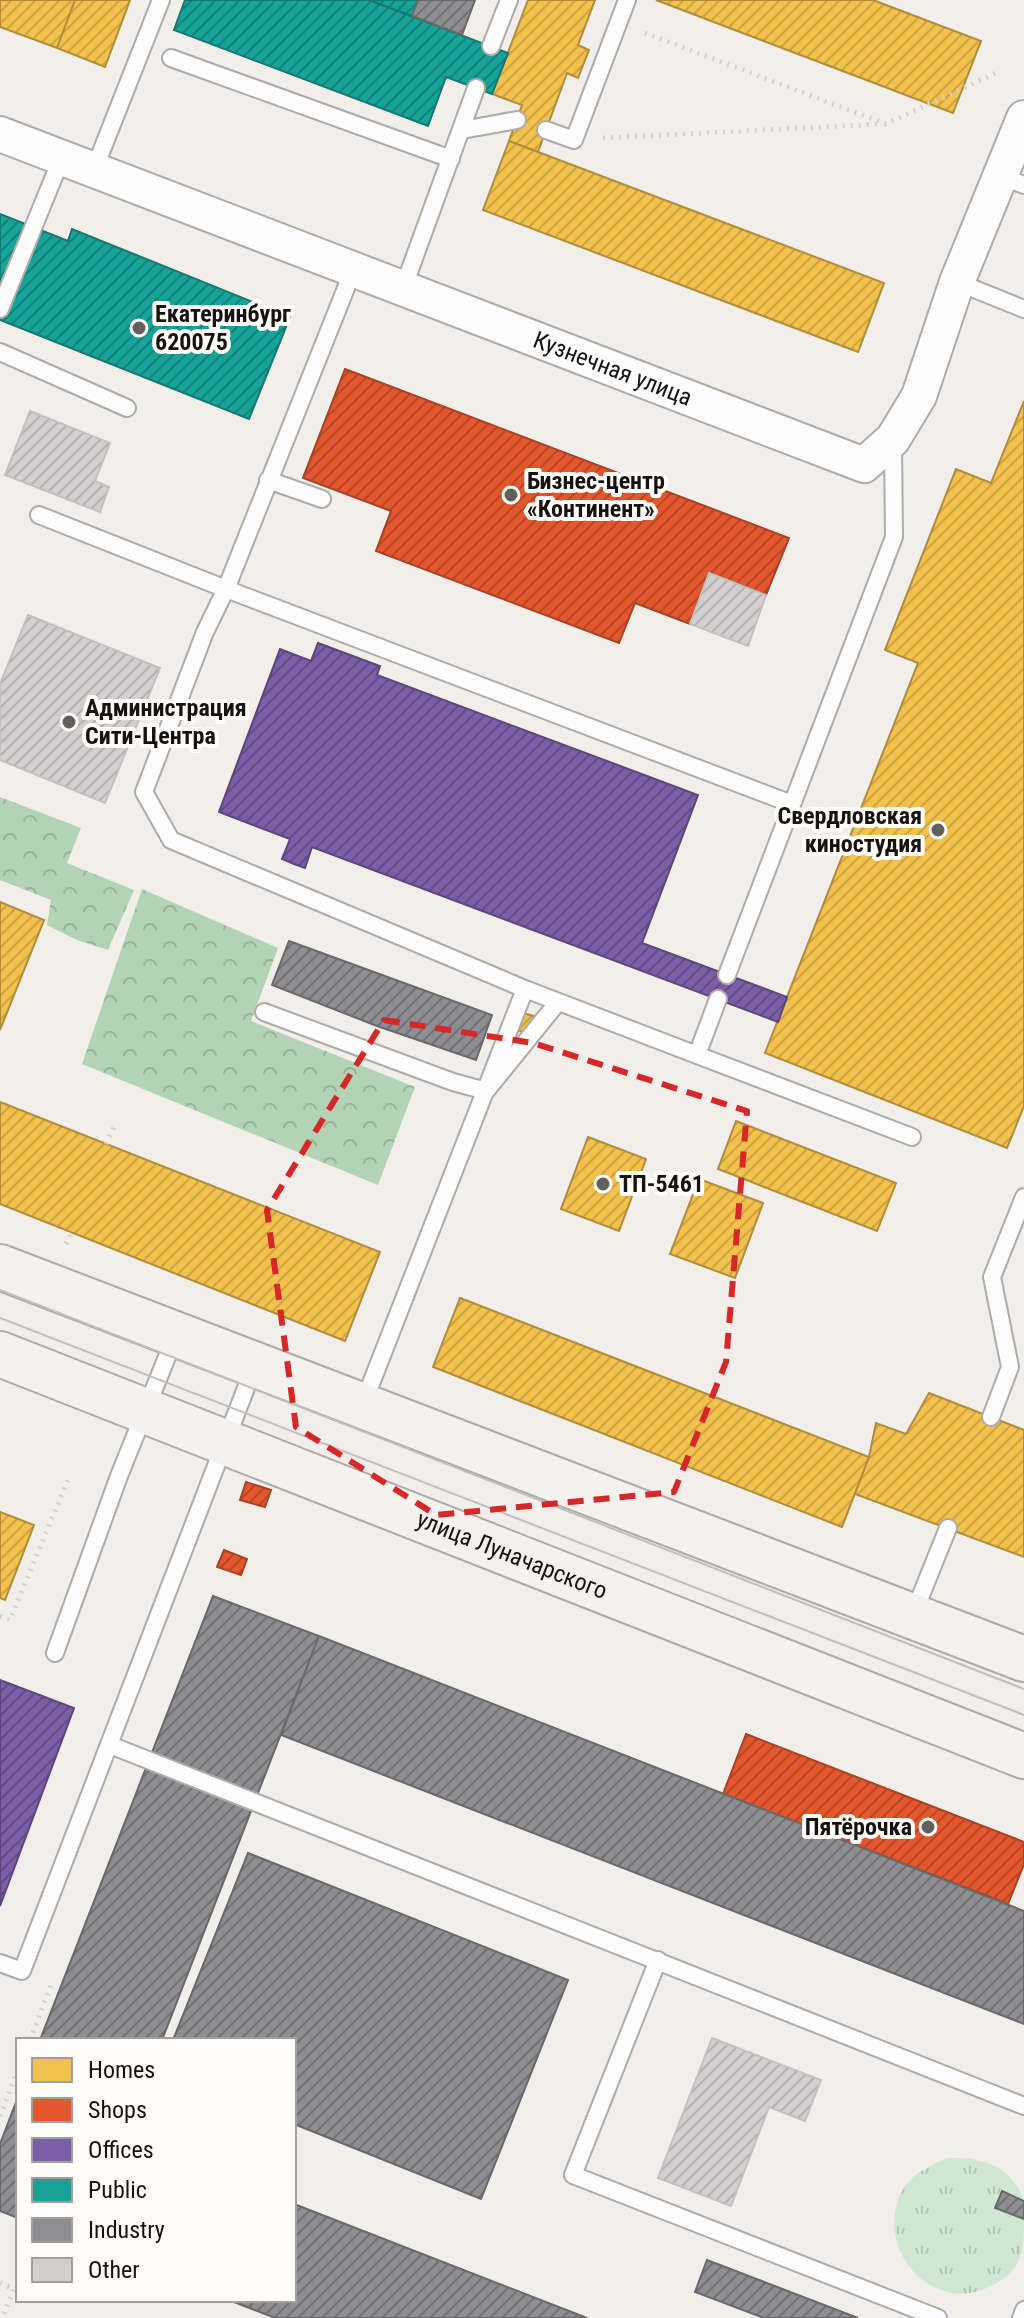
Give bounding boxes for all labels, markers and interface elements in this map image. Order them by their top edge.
place label: Екатеринбург 620075 [155,300,291,356]
marker: Екатеринбург 620075 [130,319,148,337]
street label: Кузнечная улица [529,326,696,412]
place label: Бизнес-центр «Континент» [527,467,665,523]
marker: Бизнес-центр «Континент» [502,486,520,504]
place label: Администрация Сити-Центра [85,694,247,750]
marker: Администрация Сити-Центра [60,713,78,731]
place label: Свердловская киностудия [777,802,922,858]
marker: Свердловская киностудия [929,821,947,839]
place label: ТП-5461 [619,1170,704,1198]
marker: ТП-5461 [594,1175,612,1193]
street label: улица Луначарского [413,1505,611,1605]
place label: Пятёрочка [805,1813,912,1841]
marker: Пятёрочка [919,1818,937,1836]
legend [16,2038,296,2302]
text: Homes [88,2056,155,2084]
text: Shops [88,2096,147,2124]
text: Offices [88,2136,154,2164]
text: Public [88,2176,147,2204]
text: Industry [88,2216,165,2244]
text: Other [88,2256,140,2284]

